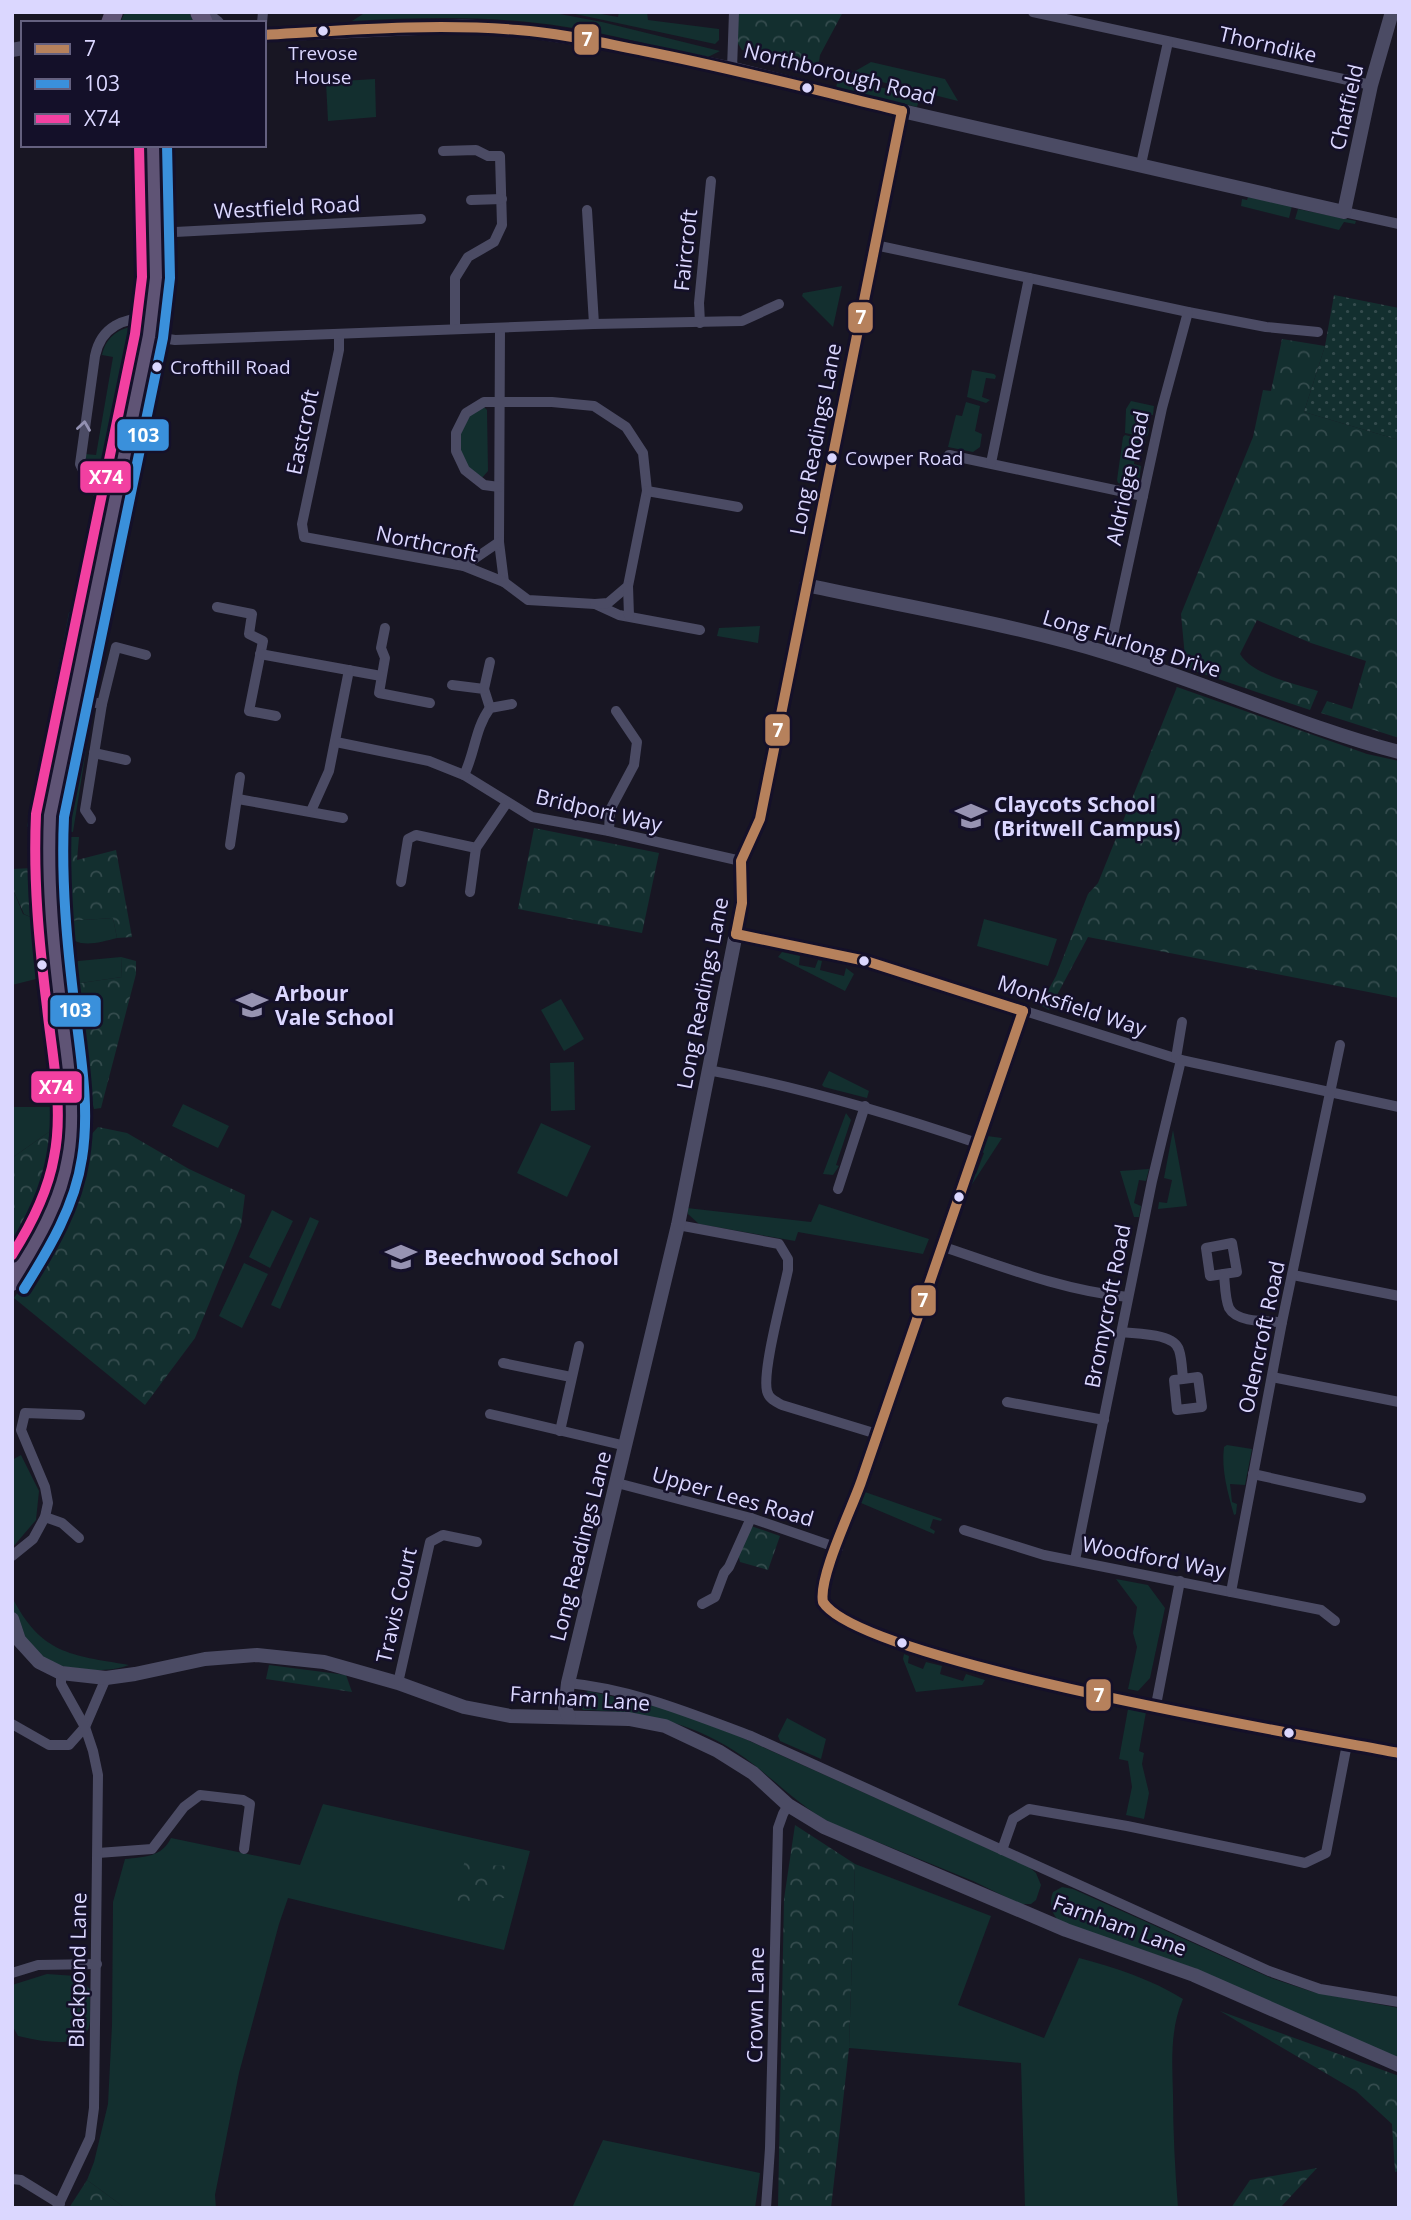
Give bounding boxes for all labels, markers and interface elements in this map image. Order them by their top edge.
street label: Thorndike [1216,19,1320,69]
legend [21,21,266,147]
line badge: 7 [573,23,600,56]
marker: Trevose House [316,24,330,38]
text: 7 [582,26,593,52]
text: 7 [84,34,96,62]
street label: Northborough Road [741,36,939,110]
place label: Trevose House [288,40,358,90]
street label: Chatfield [1323,61,1369,153]
text: 103 [84,69,120,97]
unlabelled marker [800,81,814,95]
text: X74 [84,104,120,132]
street label: Westfield Road [213,189,361,225]
street label: Faircroft [667,208,703,292]
line badge: 7 [847,301,874,334]
text: 7 [856,304,867,330]
street label: Long Readings Lane [783,341,847,537]
place label: Crofthill Road [170,354,291,380]
marker: Crofthill Road [150,360,164,374]
street label: Eastcroft [279,387,325,477]
street label: Aldridge Road [1099,408,1155,548]
line badge: 103 [116,418,170,452]
one-way arrow [77,420,92,432]
text: 103 [127,422,159,448]
place label: Cowper Road [845,445,963,471]
marker: Cowper Road [825,451,839,465]
line badge: X74 [79,460,132,494]
text: X74 [89,464,123,490]
street label: Northcroft [374,519,480,567]
street label: Long Furlong Drive [1040,603,1224,683]
line badge: 7 [764,713,791,747]
text: 7 [773,717,784,743]
street label: Bridport Way [533,782,665,838]
place label: Claycots School (Britwell Campus) [994,790,1180,842]
school or university icon: Claycots School (Britwell Campus) [954,799,988,833]
street label: Long Readings Lane [670,895,734,1091]
unlabelled marker [857,954,871,968]
unlabelled marker [35,958,49,972]
street label: Monksfield Way [994,968,1150,1042]
place label: Arbour Vale School [275,979,394,1031]
school or university icon: Arbour Vale School [235,988,269,1022]
line badge: 103 [49,994,102,1028]
text: 103 [59,997,91,1023]
line badge: X74 [30,1070,83,1104]
text: X74 [39,1074,73,1100]
unlabelled marker [952,1190,966,1204]
street label: Bromycroft Road [1077,1222,1137,1390]
school or university icon: Beechwood School [384,1240,418,1274]
place label: Beechwood School [424,1243,619,1271]
street label: Odencroft Road [1231,1258,1291,1416]
line badge: 7 [910,1284,937,1317]
text: 7 [918,1287,929,1313]
street label: Long Readings Lane [543,1448,617,1644]
street label: Upper Lees Road [649,1460,817,1532]
street label: Woodford Way [1080,1529,1229,1585]
street label: Travis Court [369,1544,423,1666]
unlabelled marker [895,1636,909,1650]
line badge: 7 [1085,1678,1112,1712]
street label: Farnham Lane [509,1679,651,1717]
text: 7 [1094,1682,1105,1708]
unlabelled marker [1282,1726,1296,1740]
street label: Farnham Lane [1049,1888,1191,1962]
street label: Blackpond Lane [62,1892,92,2048]
street label: Crown Lane [740,1947,770,2063]

